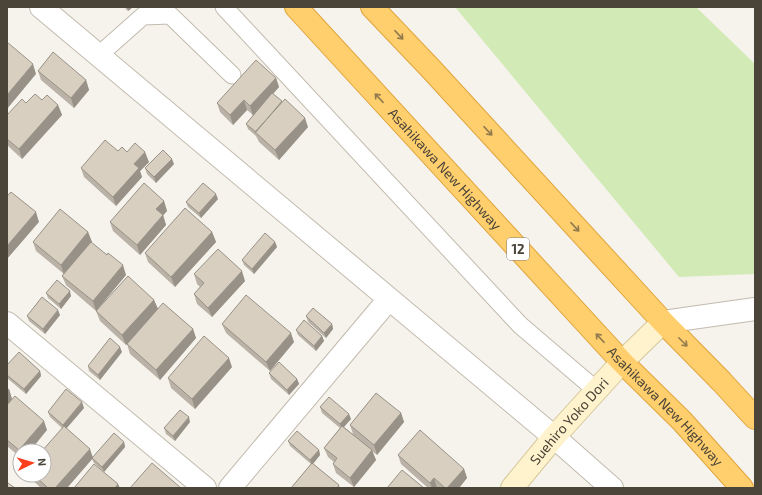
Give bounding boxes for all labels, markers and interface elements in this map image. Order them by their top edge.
one-way arrow [394,30,404,40]
one-way arrow [375,93,384,103]
street label: Asahikawa New Highway [385,104,506,234]
one-way arrow [483,126,492,136]
one-way arrow [571,221,580,232]
road number: 12 [507,238,529,260]
one-way arrow [595,333,605,343]
one-way arrow [678,337,688,347]
street label: Asahikawa New Highway [604,343,728,470]
street label: Suehiro Yoko Dori [526,374,612,468]
north arrow [12,443,52,483]
text: N [36,458,49,467]

